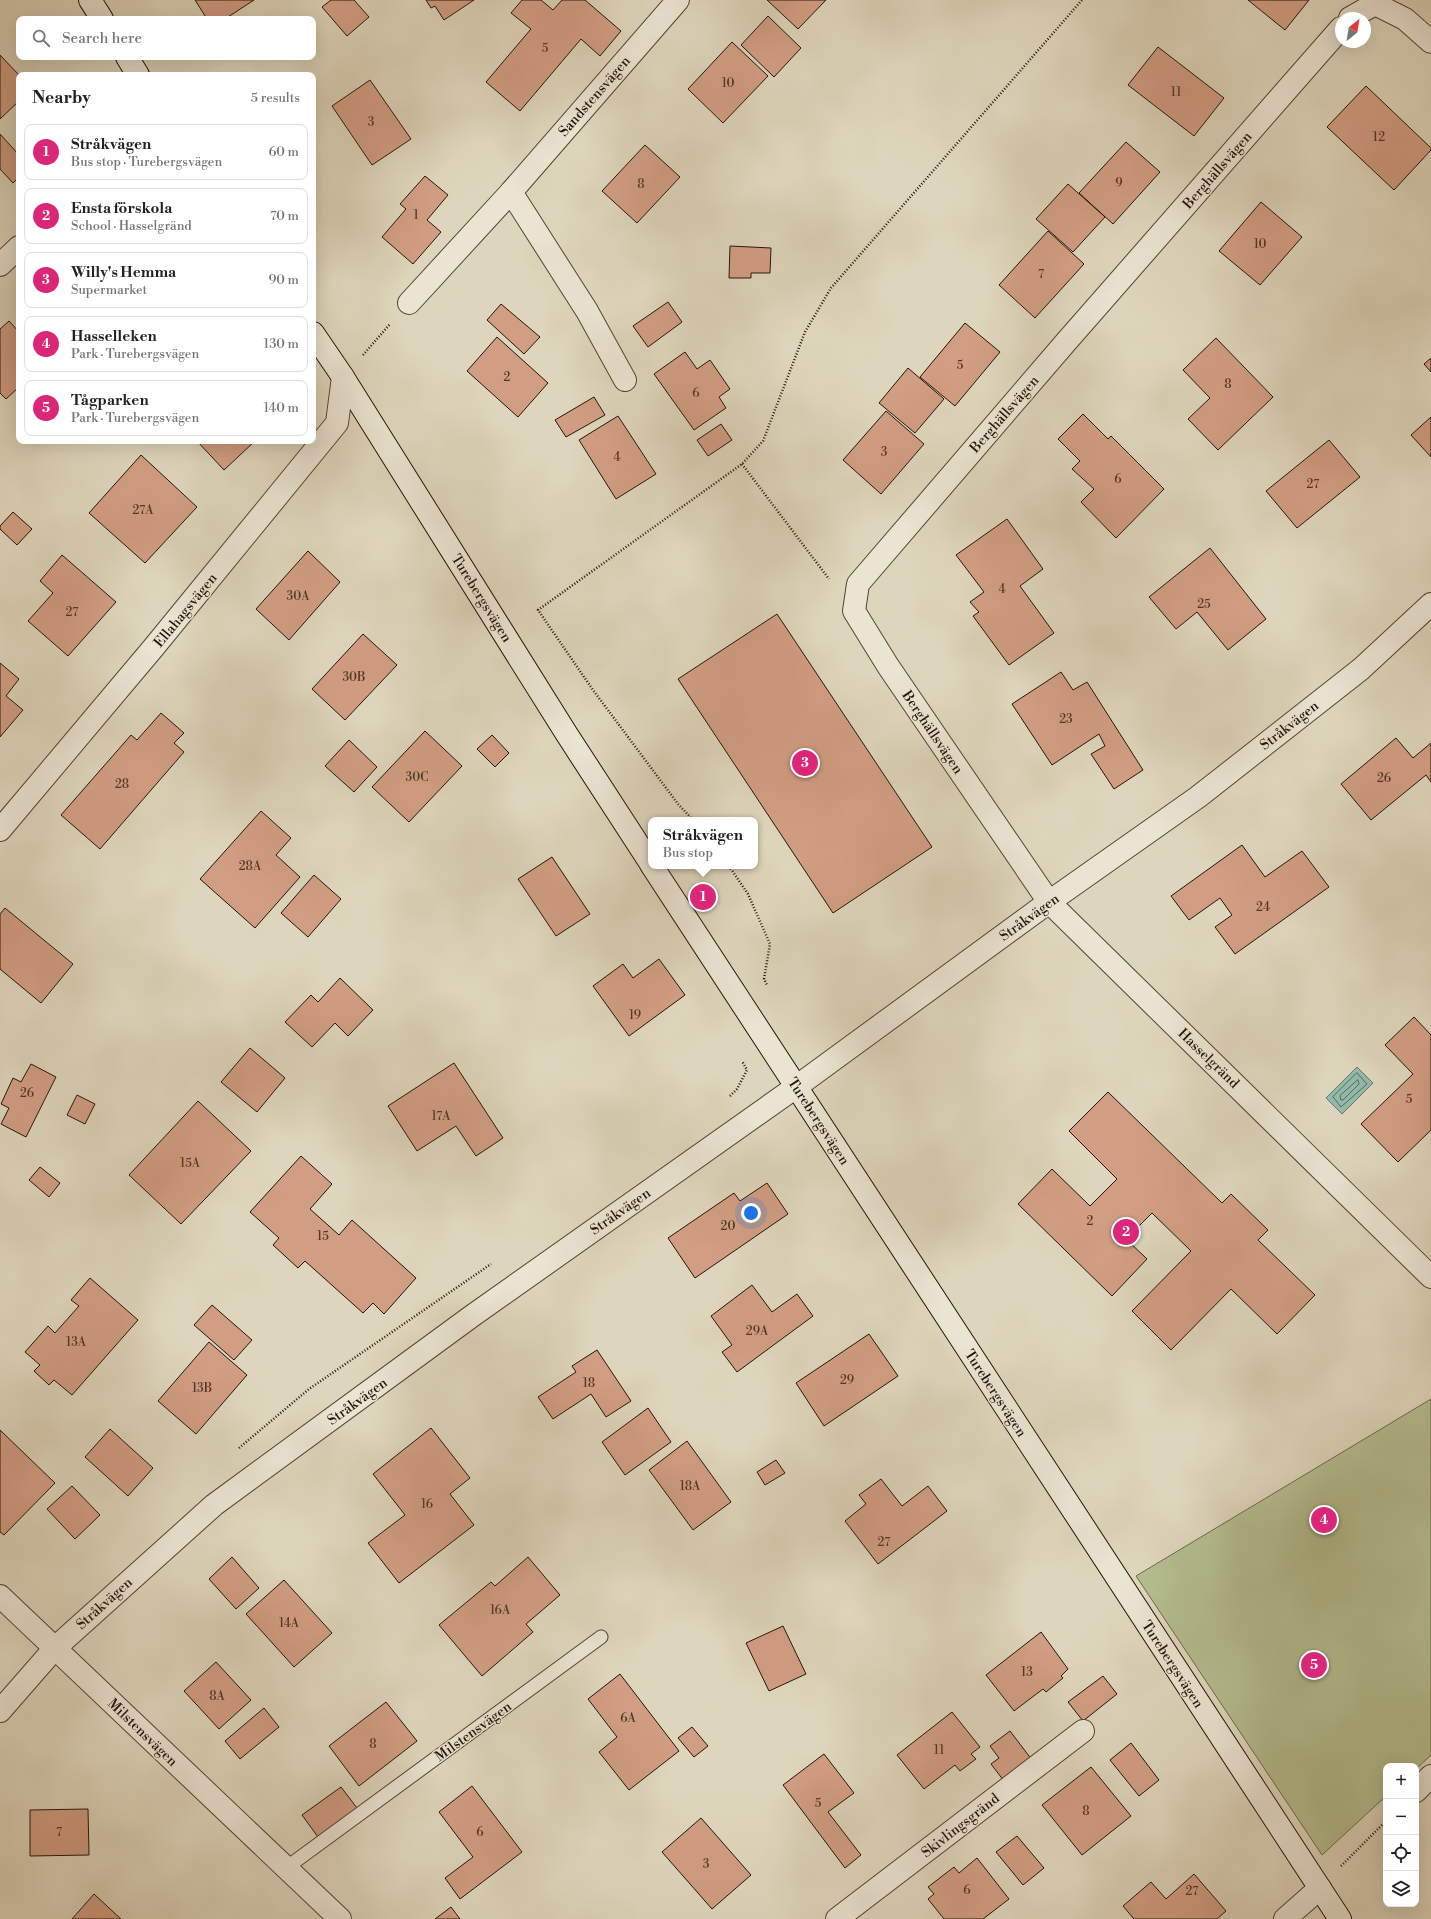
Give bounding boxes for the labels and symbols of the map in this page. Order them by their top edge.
north arrow [1335,12,1371,48]
house number: 5 [542,41,549,56]
street label: Sandstensvägen [555,52,635,141]
house number: 10 [722,76,734,91]
house number: 11 [1171,85,1182,100]
house number: 3 [368,115,375,130]
street label: Berghällsvägen [1179,128,1257,214]
house number: 12 [1373,130,1385,145]
house number: 9 [1115,176,1123,191]
house number: 8 [637,177,645,192]
house number: 1 [413,208,419,223]
house number: 10 [1254,237,1266,252]
house number: 7 [1038,267,1044,282]
house number: 5 [957,358,964,373]
house number: 2 [504,370,511,385]
street label: Berghällsvägen [966,372,1044,458]
house number: 8 [1224,377,1232,392]
house number: 6 [692,386,700,401]
house number: 3 [881,445,888,460]
house number: 4 [613,450,621,465]
house number: 6 [1114,472,1122,487]
house number: 27 [1307,477,1319,492]
house number: 27A [132,503,154,518]
street label: Turebergsvägen [447,551,516,647]
street label: Ellahagsvägen [150,569,222,652]
house number: 4 [998,582,1006,597]
house number: 30A [287,589,310,604]
house number: 25 [1197,597,1211,612]
house number: 27 [66,605,78,620]
house number: 30B [342,670,366,685]
street label: Berghällsvägen [897,687,967,778]
street label: Stråkvägen [1257,697,1323,754]
house number: 23 [1059,712,1073,727]
pin: 3 [792,748,818,778]
house number: 30C [406,770,428,785]
house number: 26 [1377,771,1391,786]
house number: 28 [115,777,129,792]
house number: 28A [239,859,262,874]
pin: 1 [690,882,716,912]
street label: Stråkvägen [996,890,1064,946]
house number: 24 [1256,900,1270,915]
house number: 19 [629,1008,641,1023]
street label: Hasselgränd [1174,1025,1243,1093]
street label: Turebergsvägen [783,1074,854,1169]
house number: 26 [20,1086,34,1101]
house number: 5 [1406,1092,1413,1107]
house number: 17A [432,1109,451,1124]
house number: 15A [180,1156,201,1171]
street label: Stråkvägen [587,1184,655,1239]
your location [741,1203,761,1223]
house number: 2 [1087,1214,1094,1229]
pin: 2 [1113,1217,1139,1247]
house number: 20 [721,1219,735,1234]
house number: 15 [317,1229,329,1244]
house number: 29A [746,1324,769,1339]
house number: 13A [66,1335,87,1350]
street label: Turebergsvägen [960,1346,1031,1441]
house number: 29 [840,1373,854,1388]
street label: Stråkvägen [324,1374,392,1430]
house number: 18 [583,1376,595,1391]
house number: 13B [192,1381,212,1396]
house number: 18A [680,1479,701,1494]
house number: 16 [421,1497,433,1512]
pin: 4 [1311,1505,1337,1535]
house number: 27 [878,1535,890,1550]
street label: Stråkvägen [73,1573,137,1634]
house number: 16A [490,1603,511,1618]
house number: 14A [279,1616,300,1631]
street label: Turebergsvägen [1137,1617,1208,1712]
pin: 5 [1301,1650,1327,1680]
house number: 13 [1021,1665,1033,1680]
house number: 8A [209,1689,226,1704]
street label: Milstensvägen [103,1695,182,1771]
street label: Milstensvägen [432,1698,516,1766]
house number: 6A [620,1711,637,1726]
house number: 8 [369,1737,377,1752]
house number: 11 [934,1743,945,1758]
street label: Skivlingsgränd [918,1790,1003,1862]
house number: 5 [815,1796,822,1811]
house number: 8 [1082,1804,1090,1819]
house number: 7 [56,1825,62,1840]
house number: 6 [476,1825,484,1840]
house number: 3 [703,1857,710,1872]
house number: 6 [963,1883,971,1898]
house number: 27 [1186,1884,1198,1899]

